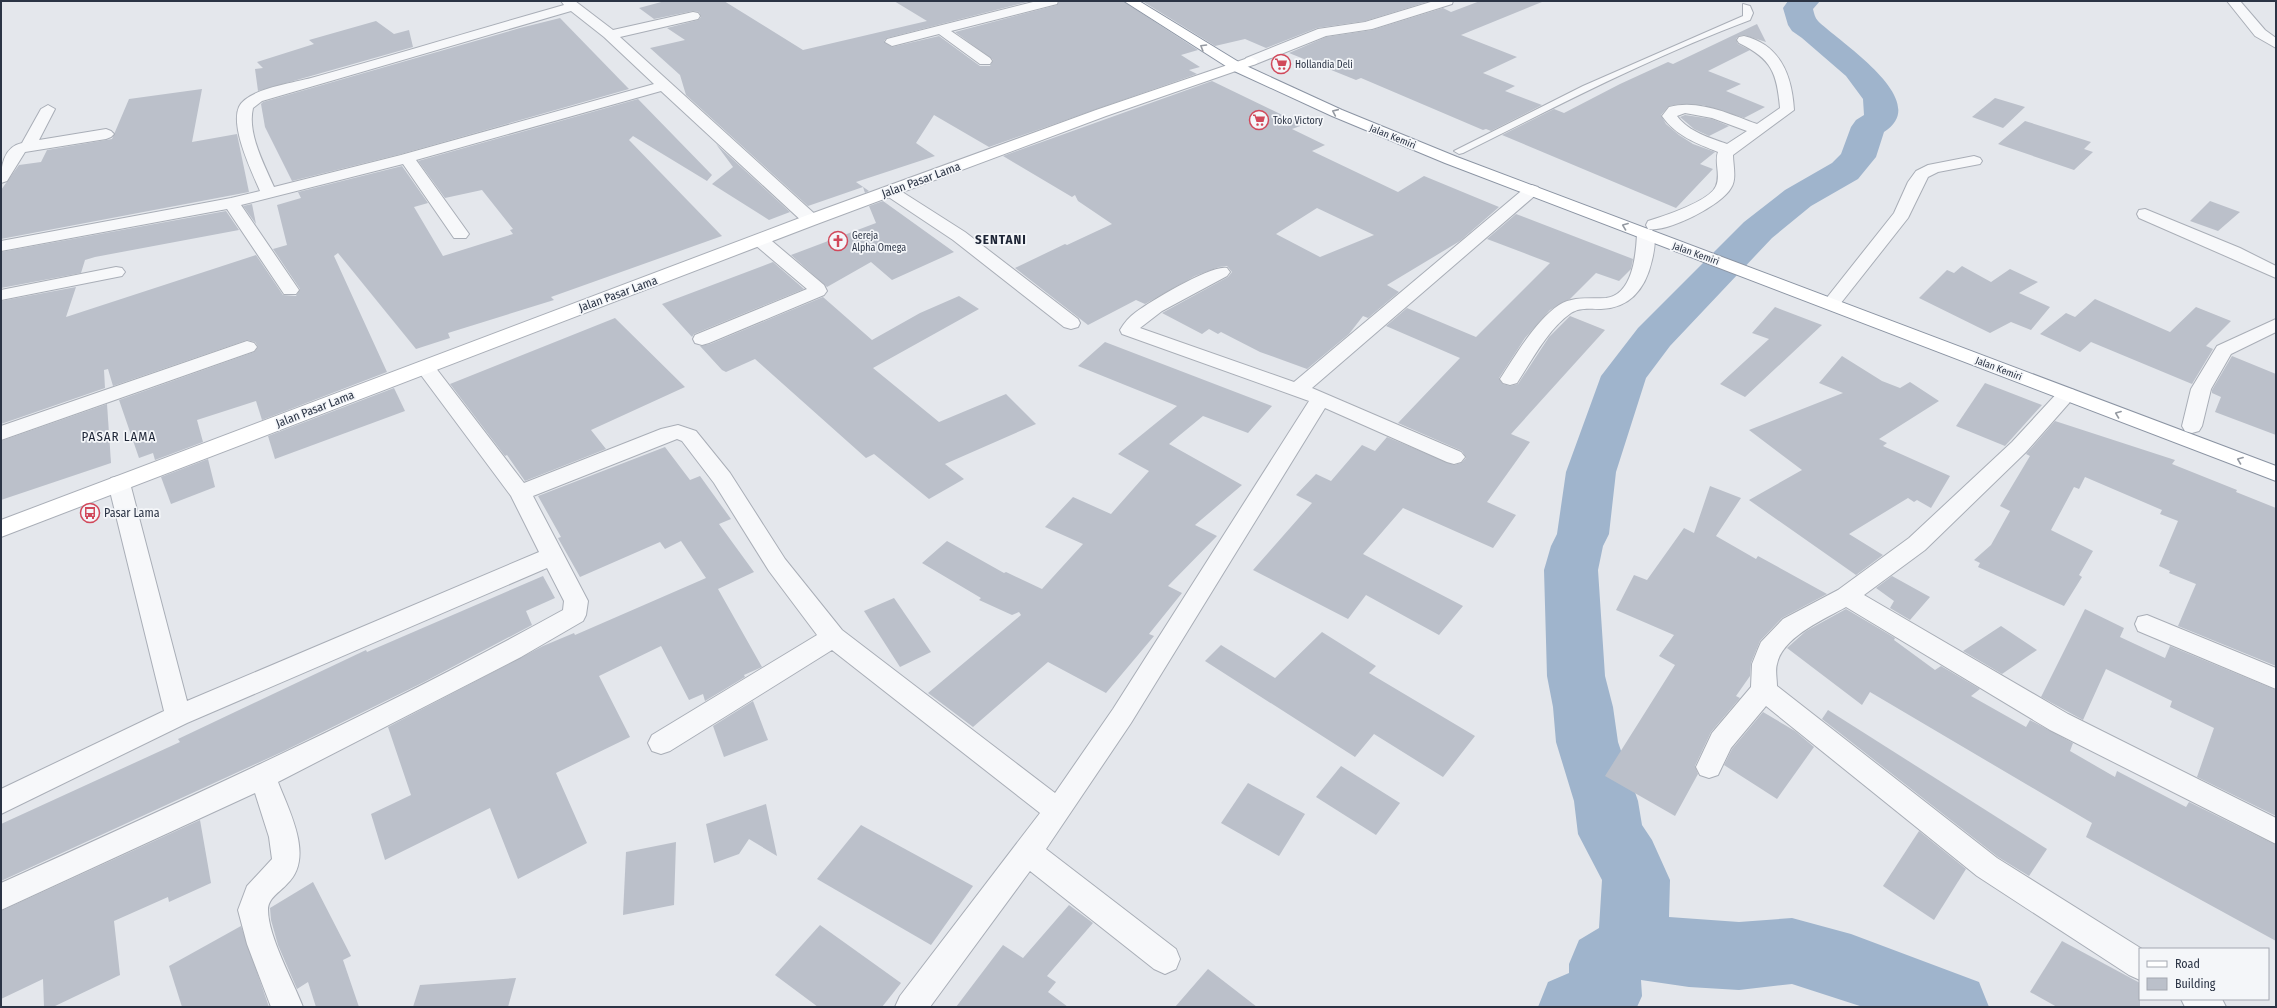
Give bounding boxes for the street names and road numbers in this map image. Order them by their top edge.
street label: Jalan Kemiri [1368,122,1418,152]
street label: Jalan Pasar Lama [880,159,962,201]
street label: Jalan Kemiri [1671,240,1721,268]
street label: Jalan Pasar Lama [577,273,659,315]
street label: Jalan Kemiri [1974,355,2024,383]
street label: Jalan Pasar Lama [274,388,356,430]

